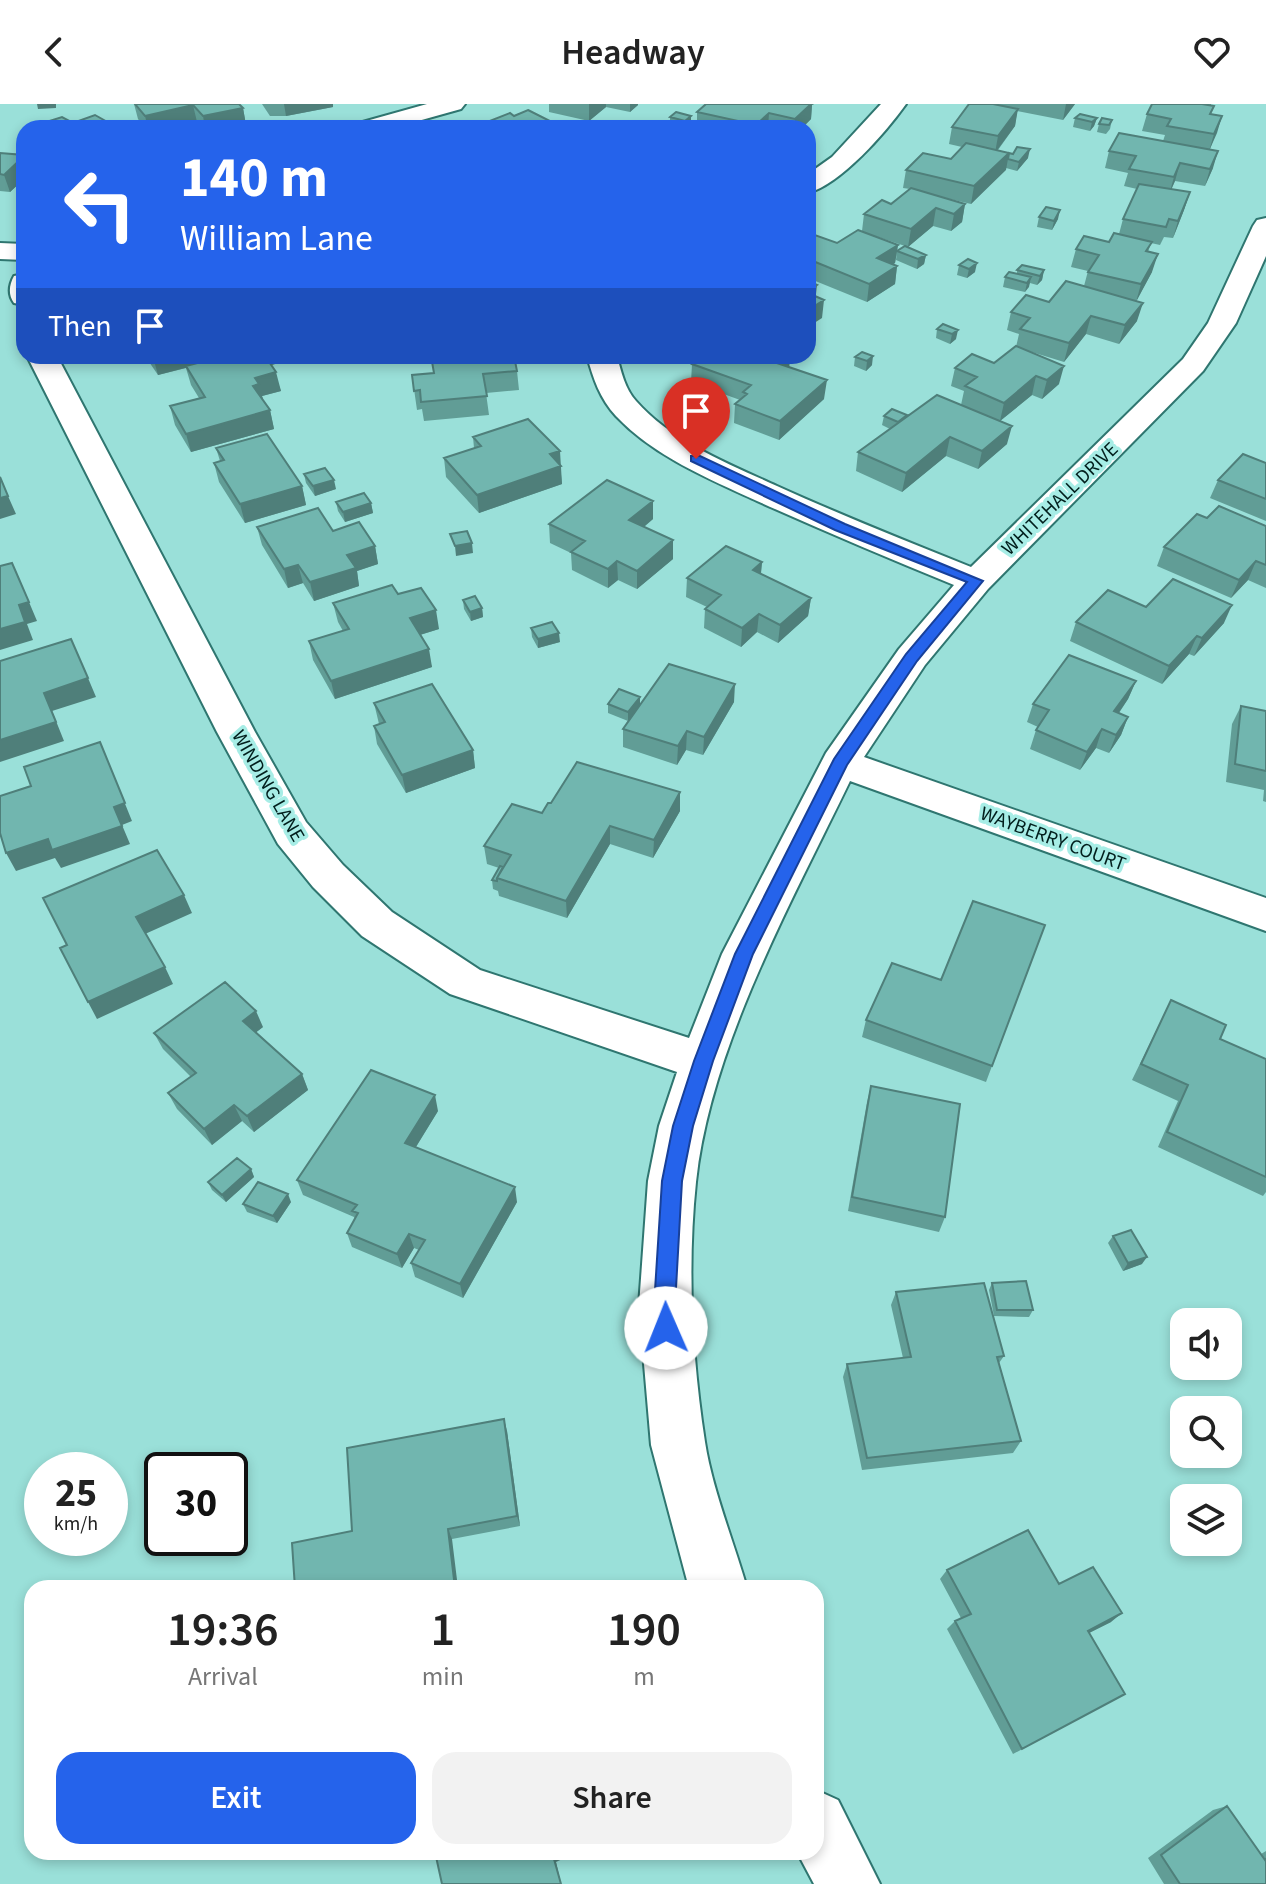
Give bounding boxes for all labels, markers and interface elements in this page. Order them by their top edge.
text: Headway [561,27,705,78]
icon: back [32,30,76,74]
icon: heart [1190,30,1234,74]
text: 140 m [180,139,328,218]
icon: left [48,152,152,256]
text: William Lane [180,213,373,264]
icon: arrive [128,304,172,348]
text: Then [48,305,112,348]
pin [662,377,730,459]
icon: arrive [674,389,718,433]
street label: WHITEHALL DRIVE [995,436,1125,562]
street label: WINDING LANE [225,725,311,847]
street label: WAYBERRY COURT [976,800,1130,878]
position arrow [624,1286,708,1370]
map controls [1170,1308,1242,1556]
button: sound [1170,1308,1242,1380]
button: search [1170,1396,1242,1468]
speed limit sign: 30 [144,1452,248,1556]
text: 25 [55,1465,97,1522]
button: layers [1170,1484,1242,1556]
text: km/h [54,1510,98,1538]
text: 19:36 [167,1596,279,1664]
text: 1 [431,1596,455,1664]
text: 190 [607,1596,681,1664]
text: Arrival [188,1658,258,1695]
text: min [422,1658,464,1695]
text: m [633,1658,655,1695]
button: Exit [56,1752,416,1844]
button: Share [432,1752,792,1844]

